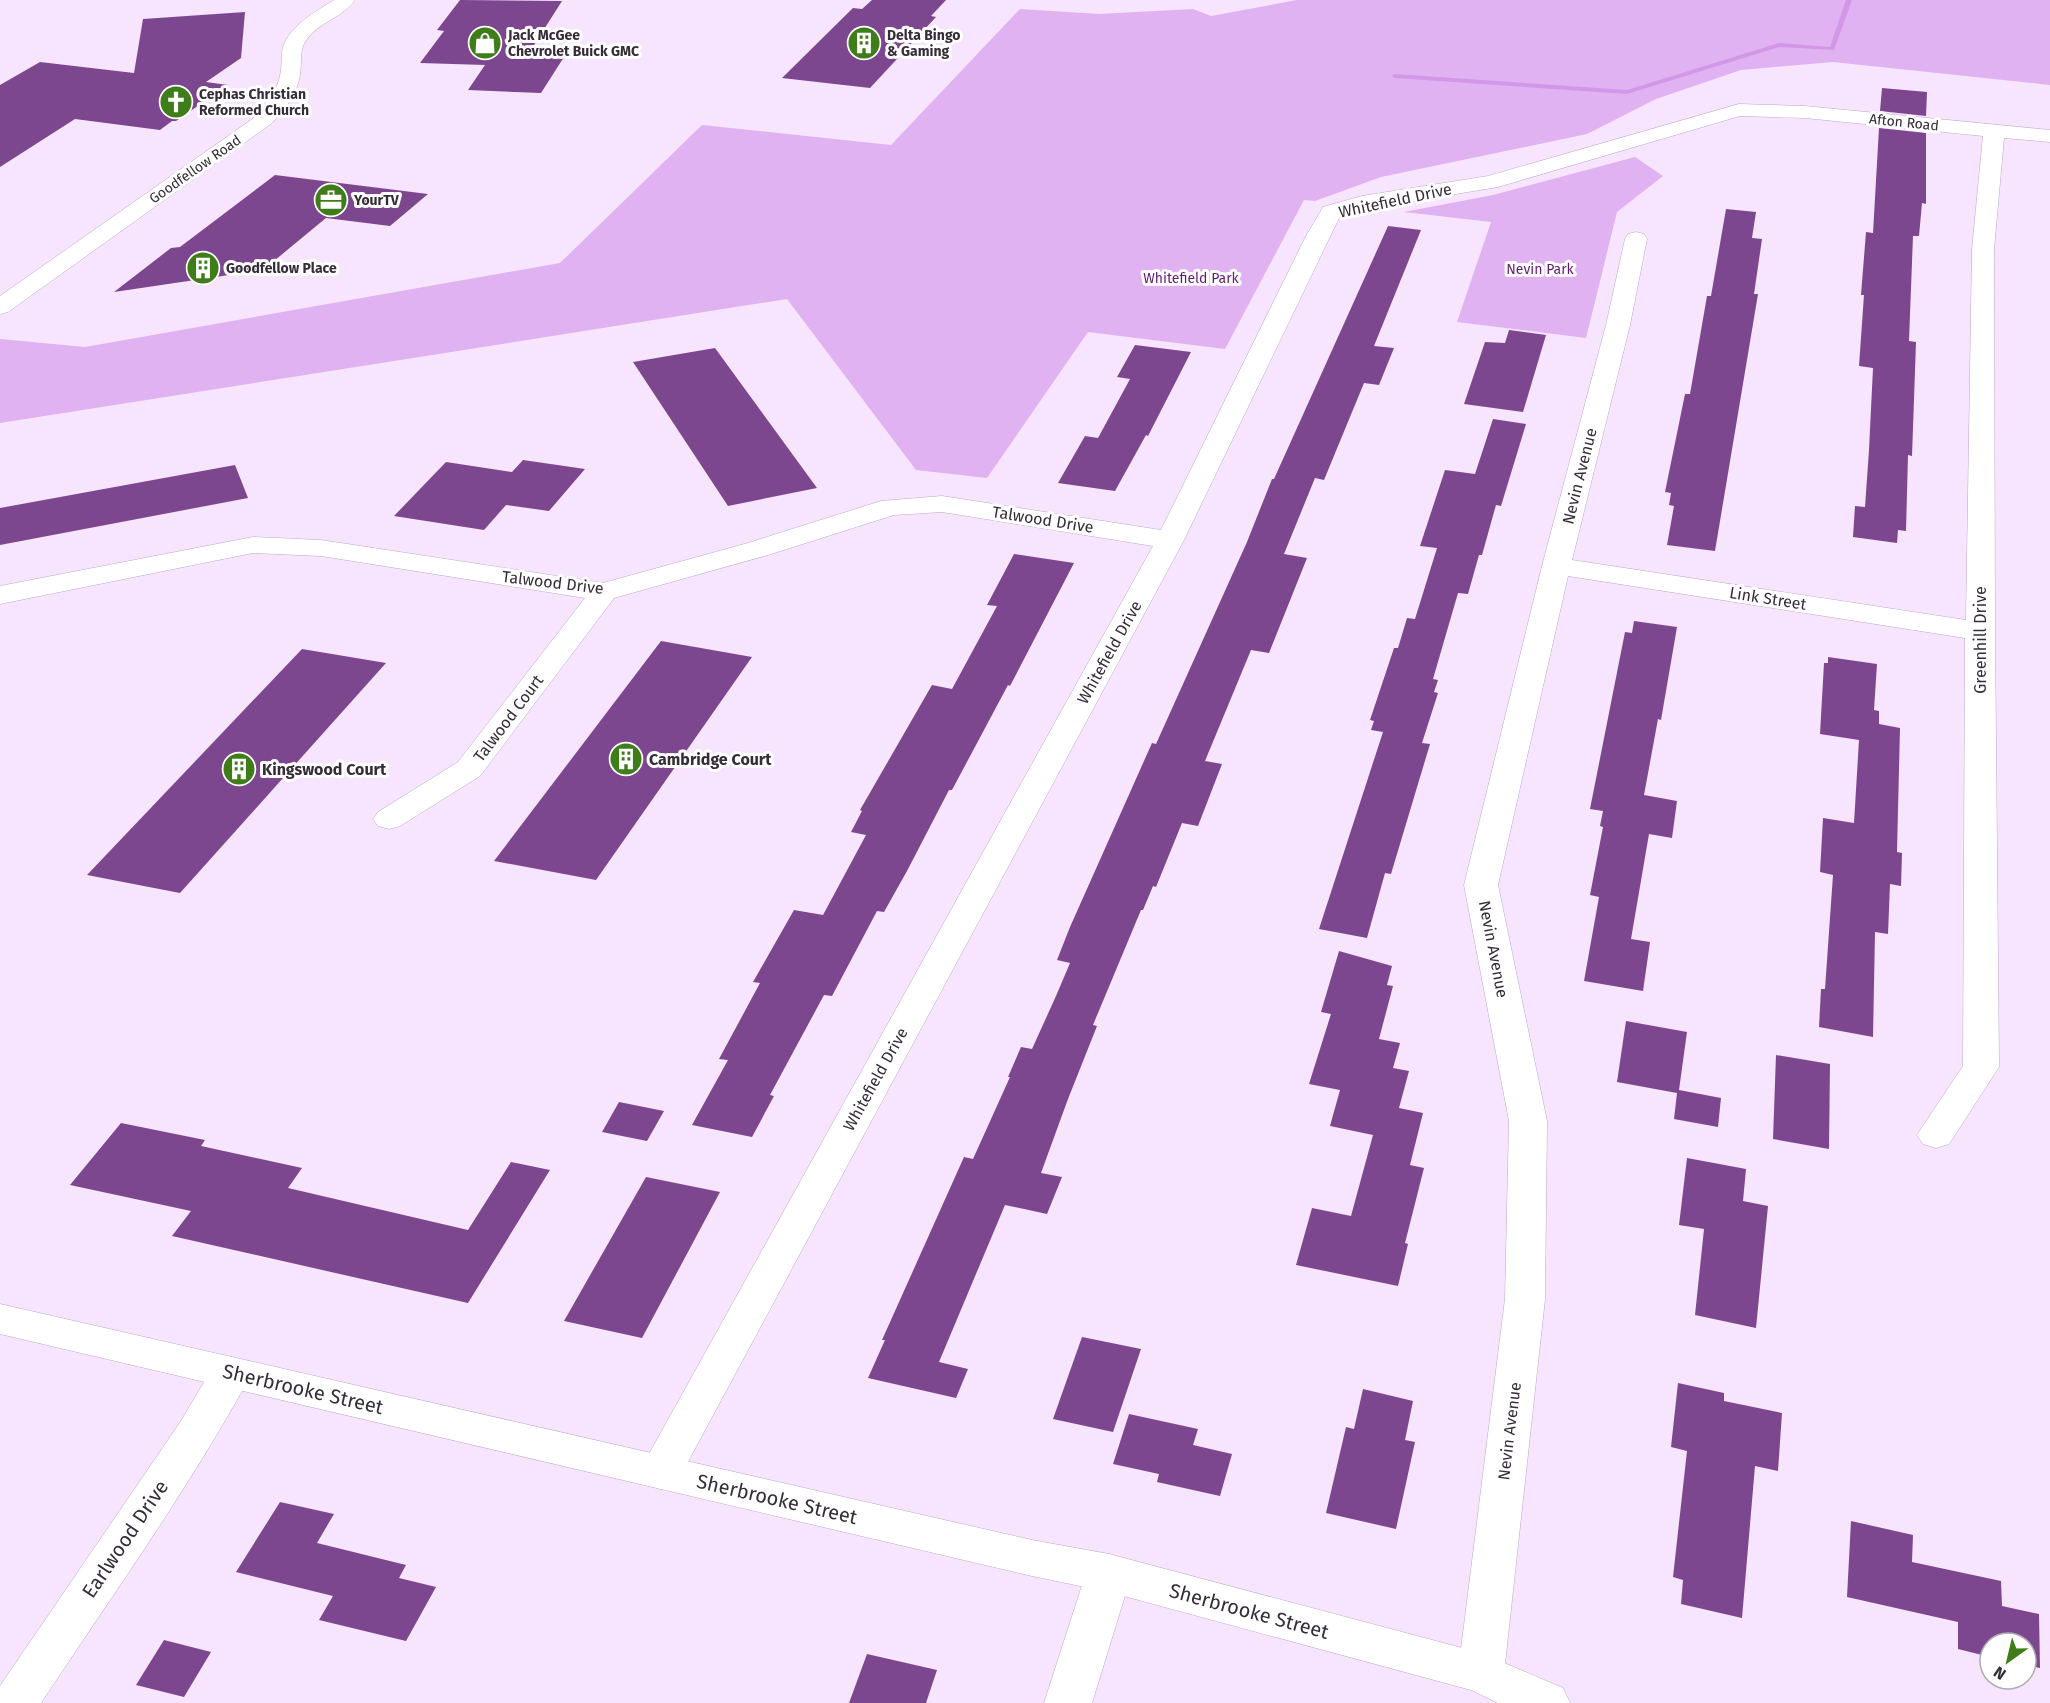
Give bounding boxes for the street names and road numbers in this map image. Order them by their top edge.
street label: Afton Road [1868,110,1940,135]
street label: Goodfellow Road [146,131,244,207]
street label: Whitefield Drive [1337,179,1453,222]
street label: Nevin Avenue [1558,426,1601,526]
street label: Talwood Drive [991,502,1095,537]
street label: Talwood Drive [501,567,605,598]
street label: Link Street [1728,583,1808,614]
street label: Greenhill Drive [1971,586,1990,694]
street label: Whitefield Drive [1073,597,1146,707]
street label: Talwood Court [470,671,547,766]
street label: Nevin Avenue [1475,899,1512,999]
street label: Whitefield Drive [839,1024,912,1134]
street label: Sherbrooke Street [220,1359,386,1419]
street label: Nevin Avenue [1494,1381,1525,1481]
street label: Sherbrooke Street [694,1469,860,1529]
street label: Earlwood Drive [77,1476,173,1602]
street label: Sherbrooke Street [1167,1578,1332,1644]

